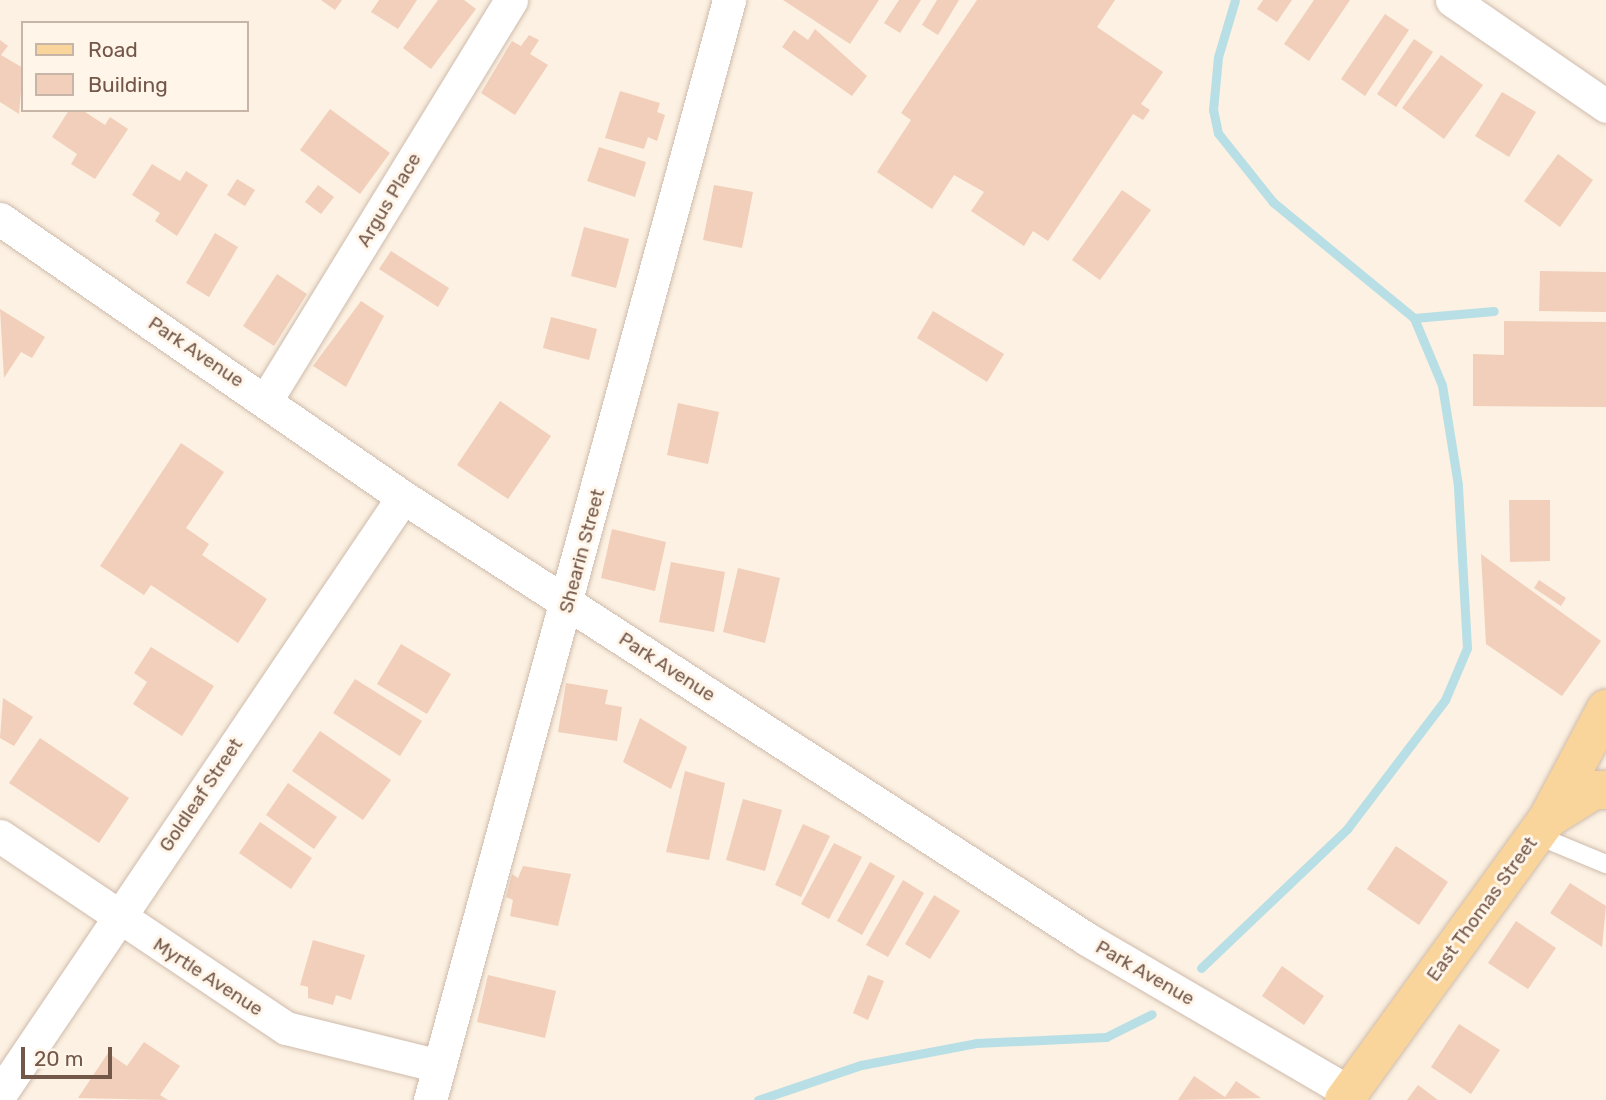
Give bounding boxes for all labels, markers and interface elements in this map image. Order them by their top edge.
legend [21,21,248,112]
text: Road [88,37,138,62]
text: Building [88,72,168,97]
street label: Argus Place [352,149,426,251]
street label: Park Avenue [144,312,248,392]
street label: Shearin Street [554,487,610,615]
street label: Park Avenue [614,627,720,707]
street label: Goldleaf Street [155,734,247,856]
street label: East Thomas Street [1422,832,1542,986]
street label: Myrtle Avenue [149,933,267,1021]
street label: Park Avenue [1091,935,1199,1011]
scale bar [24,1034,116,1078]
text: 20 m [34,1046,83,1071]

